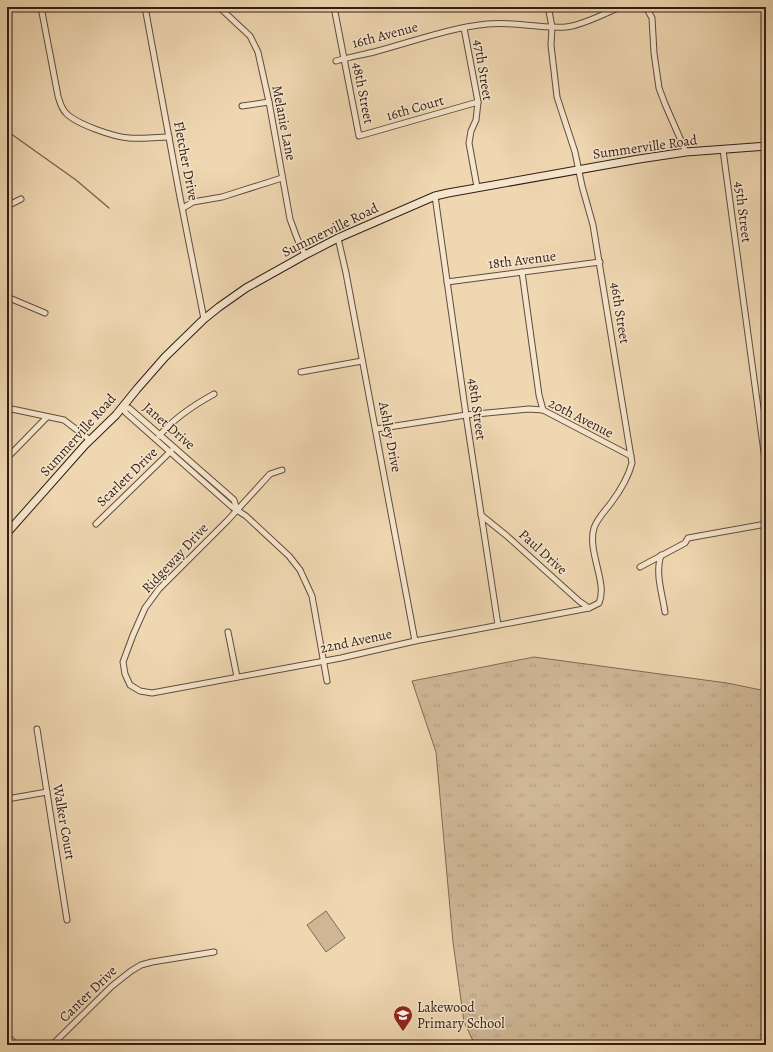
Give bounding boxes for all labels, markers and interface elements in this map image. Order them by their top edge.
street label: 16th Avenue [350,17,420,53]
street label: 47th Street [469,38,497,102]
street label: 48th Street [348,61,378,126]
street label: Melanie Lane [267,84,301,162]
street label: 16th Court [384,91,446,125]
street label: Fletcher Drive [169,120,203,202]
street label: Summerville Road [592,130,699,164]
street label: 45th Street [730,180,756,244]
street label: Summerville Road [278,198,382,262]
street label: 18th Avenue [487,246,557,274]
street label: 46th Street [606,281,634,346]
street label: 48th Street [463,377,491,442]
street label: Summerville Road [36,389,121,480]
street label: 20th Avenue [545,393,617,443]
street label: Janet Drive [139,398,199,454]
street label: Ashley Drive [374,399,406,474]
street label: Scarlett Drive [92,443,162,511]
street label: Ridgeway Drive [138,519,212,597]
street label: Paul Drive [515,525,571,579]
street label: 22nd Avenue [318,624,394,658]
street label: Walker Court [48,782,80,861]
street label: Canter Drive [55,962,121,1026]
place label: Lakewood Primary School [417,998,505,1033]
school or university icon: Lakewood Primary School [392,1004,414,1032]

